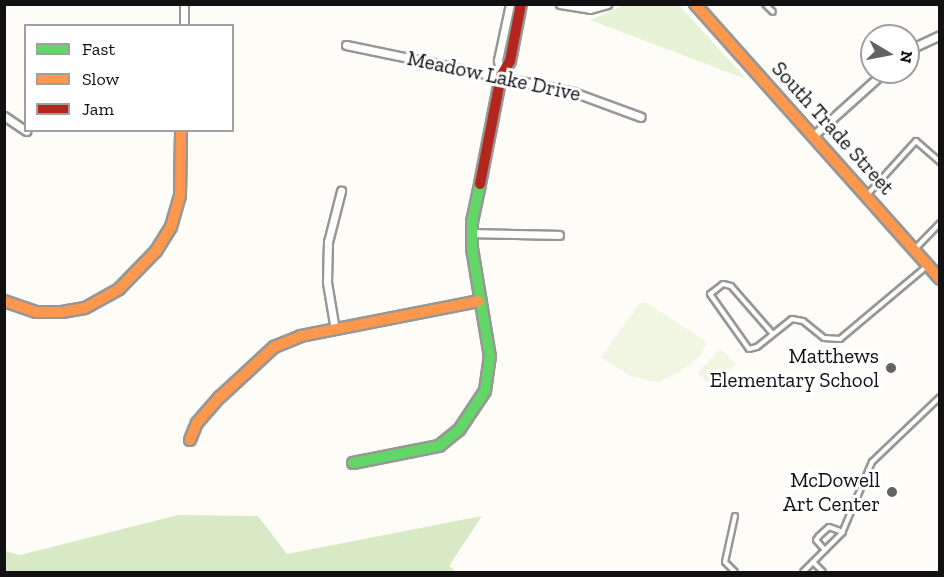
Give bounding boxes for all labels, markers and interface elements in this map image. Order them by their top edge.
legend [24,24,234,132]
north arrow [860,24,920,84]
text: Fast [82,38,115,60]
street label: Meadow Lake Drive [405,45,583,107]
text: N [896,49,917,65]
street label: South Trade Street [766,56,900,200]
text: Slow [82,68,119,90]
text: Jam [82,98,114,120]
place label: Matthews Elementary School [709,343,879,393]
marker: Matthews Elementary School [884,361,898,375]
place label: McDowell Art Center [783,467,880,517]
marker: McDowell Art Center [885,485,899,499]

